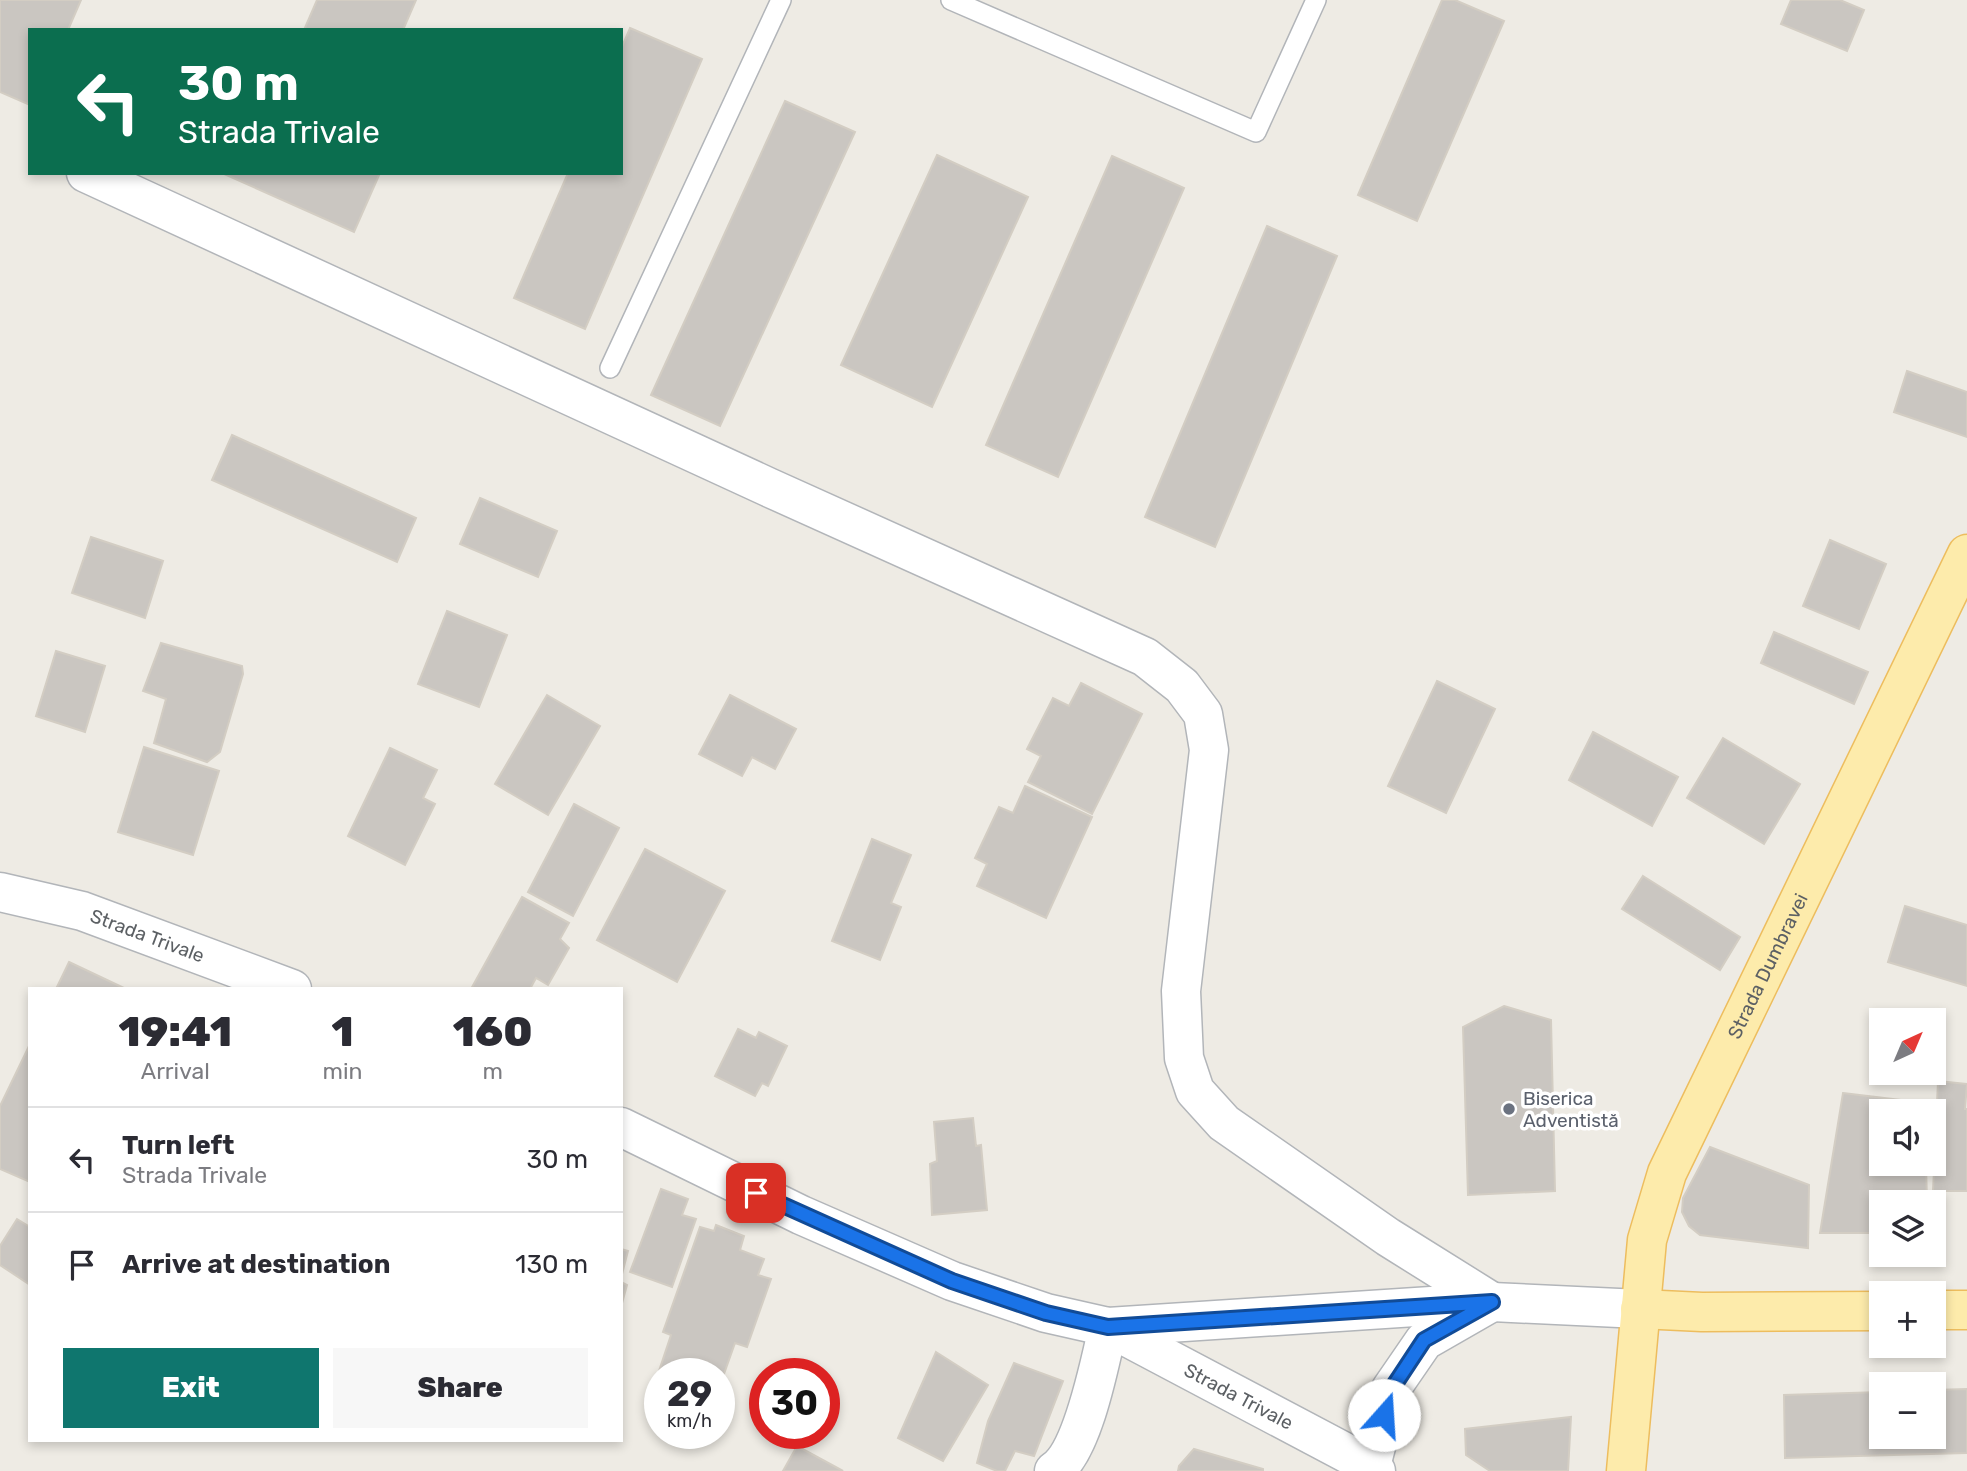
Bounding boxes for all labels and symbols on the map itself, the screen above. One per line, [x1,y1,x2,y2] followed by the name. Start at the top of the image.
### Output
[1722,889,1812,1042] street label: Strada Dumbravei
[87,904,208,967] street label: Strada Trivale
[1869,1008,1946,1085] north arrow
[1523,1087,1619,1132] place label: Biserica Adventistă
[1501,1101,1517,1117] marker: Biserica Adventistă
[726,1163,786,1223] pin
[749,1358,840,1449] speed limit sign: 30
[1180,1358,1297,1434] street label: Strada Trivale
[1347,1378,1421,1452] position arrow

